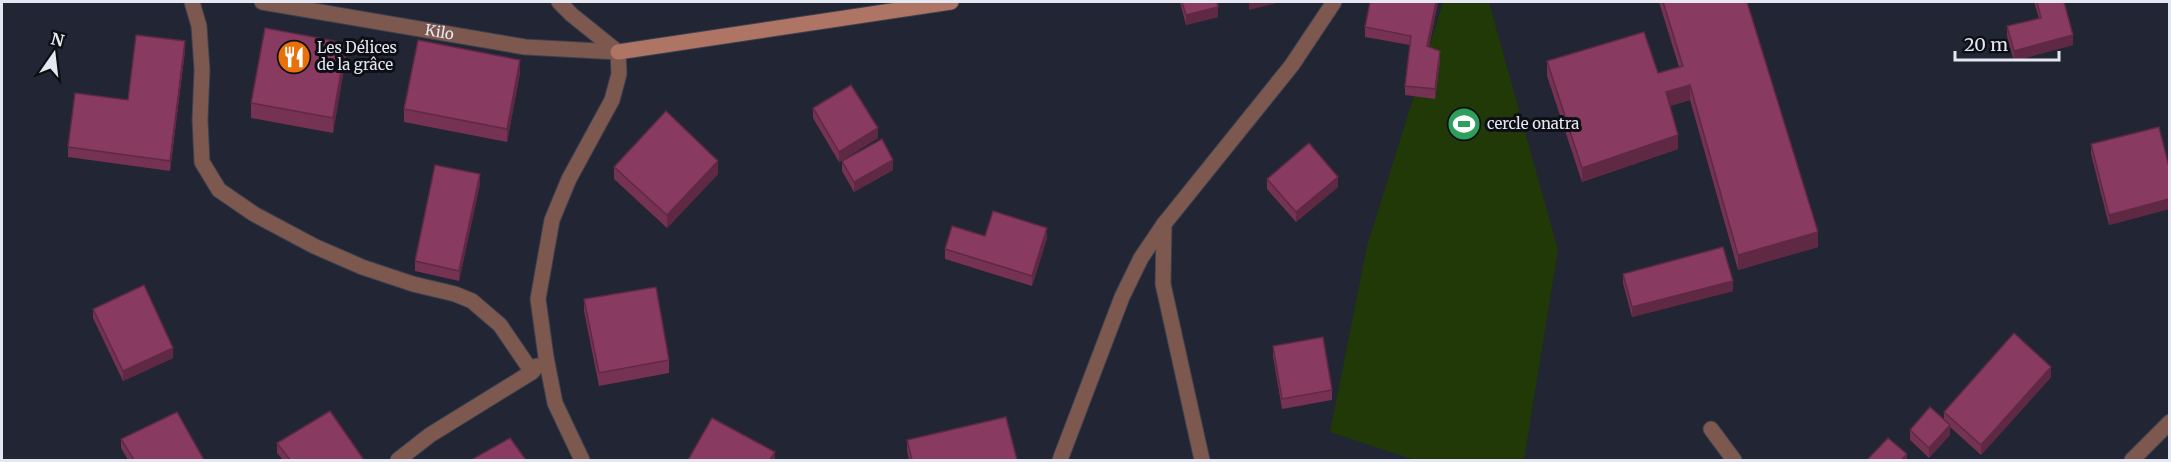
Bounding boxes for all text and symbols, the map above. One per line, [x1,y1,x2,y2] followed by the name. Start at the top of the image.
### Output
[424,20,456,44] street label: Kilo
[24,24,84,84] north arrow
[1955,24,2058,62] scale bar
[49,28,67,51] text: N
[1964,33,2008,56] text: 20 m
[317,38,397,74] place label: Les Délices de la grâce
[276,39,312,75] restaurant icon: Les Délices de la grâce
[1446,106,1482,142] sports icon: cercle onatra
[1487,114,1579,133] place label: cercle onatra

